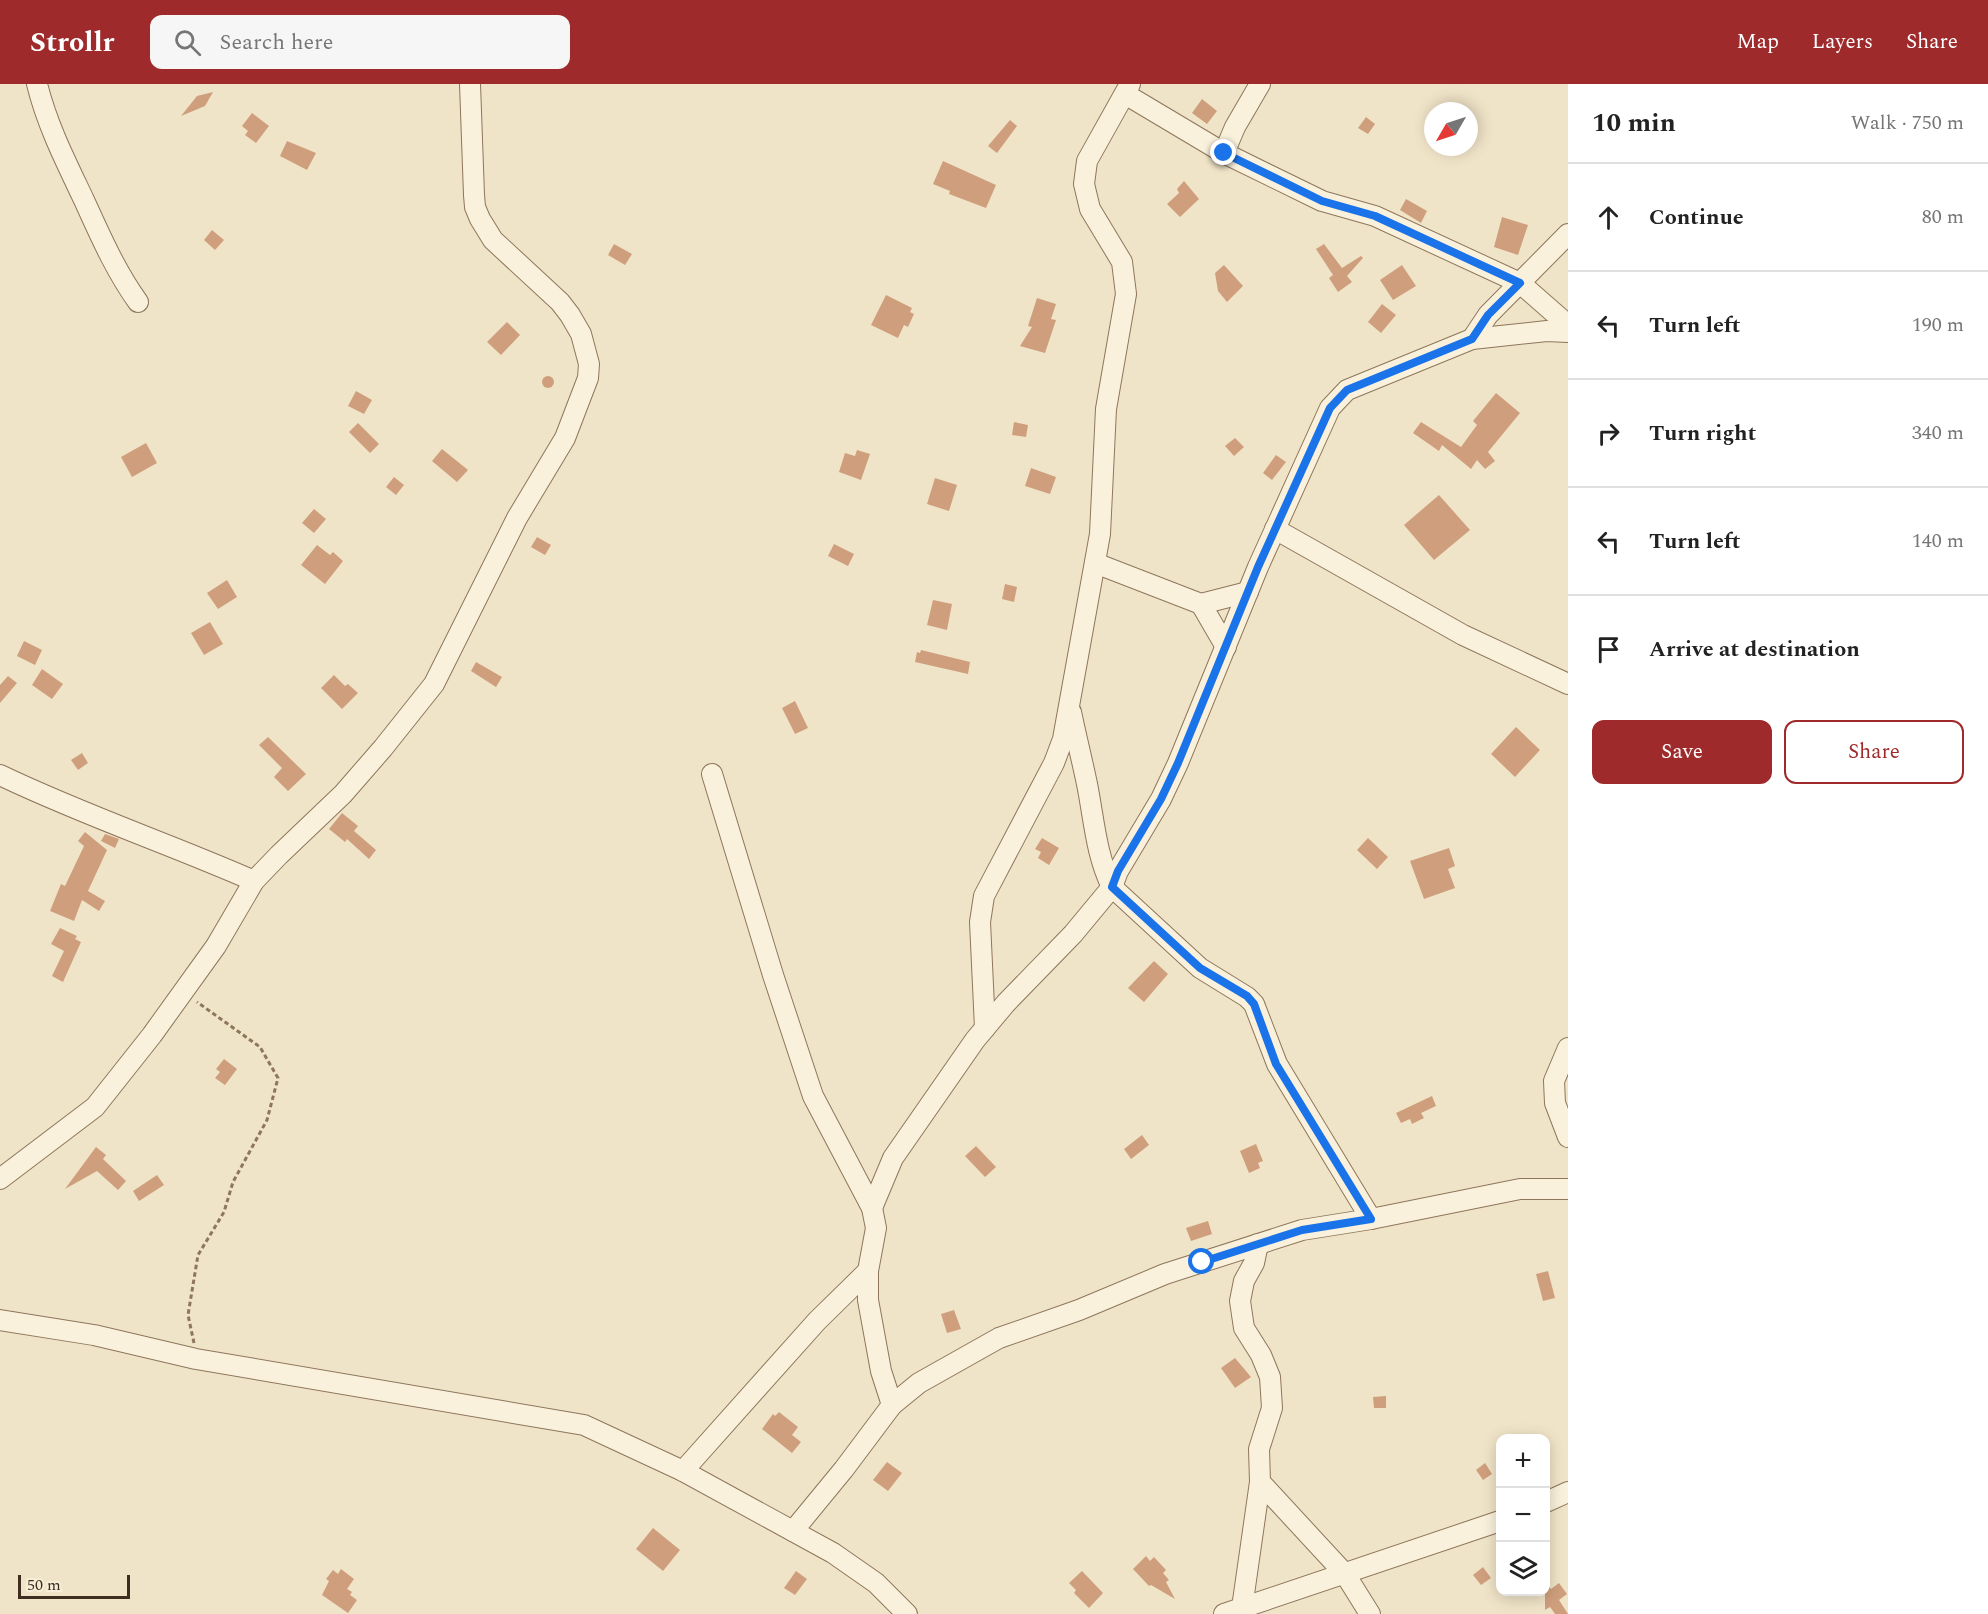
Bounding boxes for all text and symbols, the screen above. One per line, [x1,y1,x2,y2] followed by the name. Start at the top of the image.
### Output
[150,15,570,69] search box
[30,21,114,64] text: Strollr
[171,26,204,59] icon: search
[219,26,333,59] text: Search here
[1737,26,1779,58] text: Map
[1812,26,1873,58] text: Layers
[1906,26,1958,58] text: Share
[1424,102,1478,156] north arrow
[1592,103,1676,143] text: 10 min
[1851,108,1964,138] text: Walk · 750 m
[1210,139,1236,165] route end
[1592,201,1625,234] icon: ahead
[1649,201,1744,234] text: Continue
[1922,202,1964,232] text: 80 m
[1592,309,1625,342] icon: left
[1649,309,1741,342] text: Turn left
[1912,310,1964,340] text: 190 m
[1592,417,1625,450] icon: right
[1649,417,1756,450] text: Turn right
[1912,418,1964,448] text: 340 m
[1592,525,1625,558] icon: left
[1649,525,1741,558] text: Turn left
[1912,526,1964,556] text: 140 m
[1592,633,1625,666] icon: arrive
[1649,633,1860,666] text: Arrive at destination
[1592,720,1772,784] button: Save
[1784,720,1964,784] button: Share
[1188,1248,1214,1274] route start
[1496,1434,1550,1596] map controls
[1496,1434,1550,1488] button: +
[1496,1488,1550,1542] button: −
[1496,1542,1550,1596] button: layers
[18,1572,130,1600] scale bar
[27,1573,61,1597] text: 50 m

